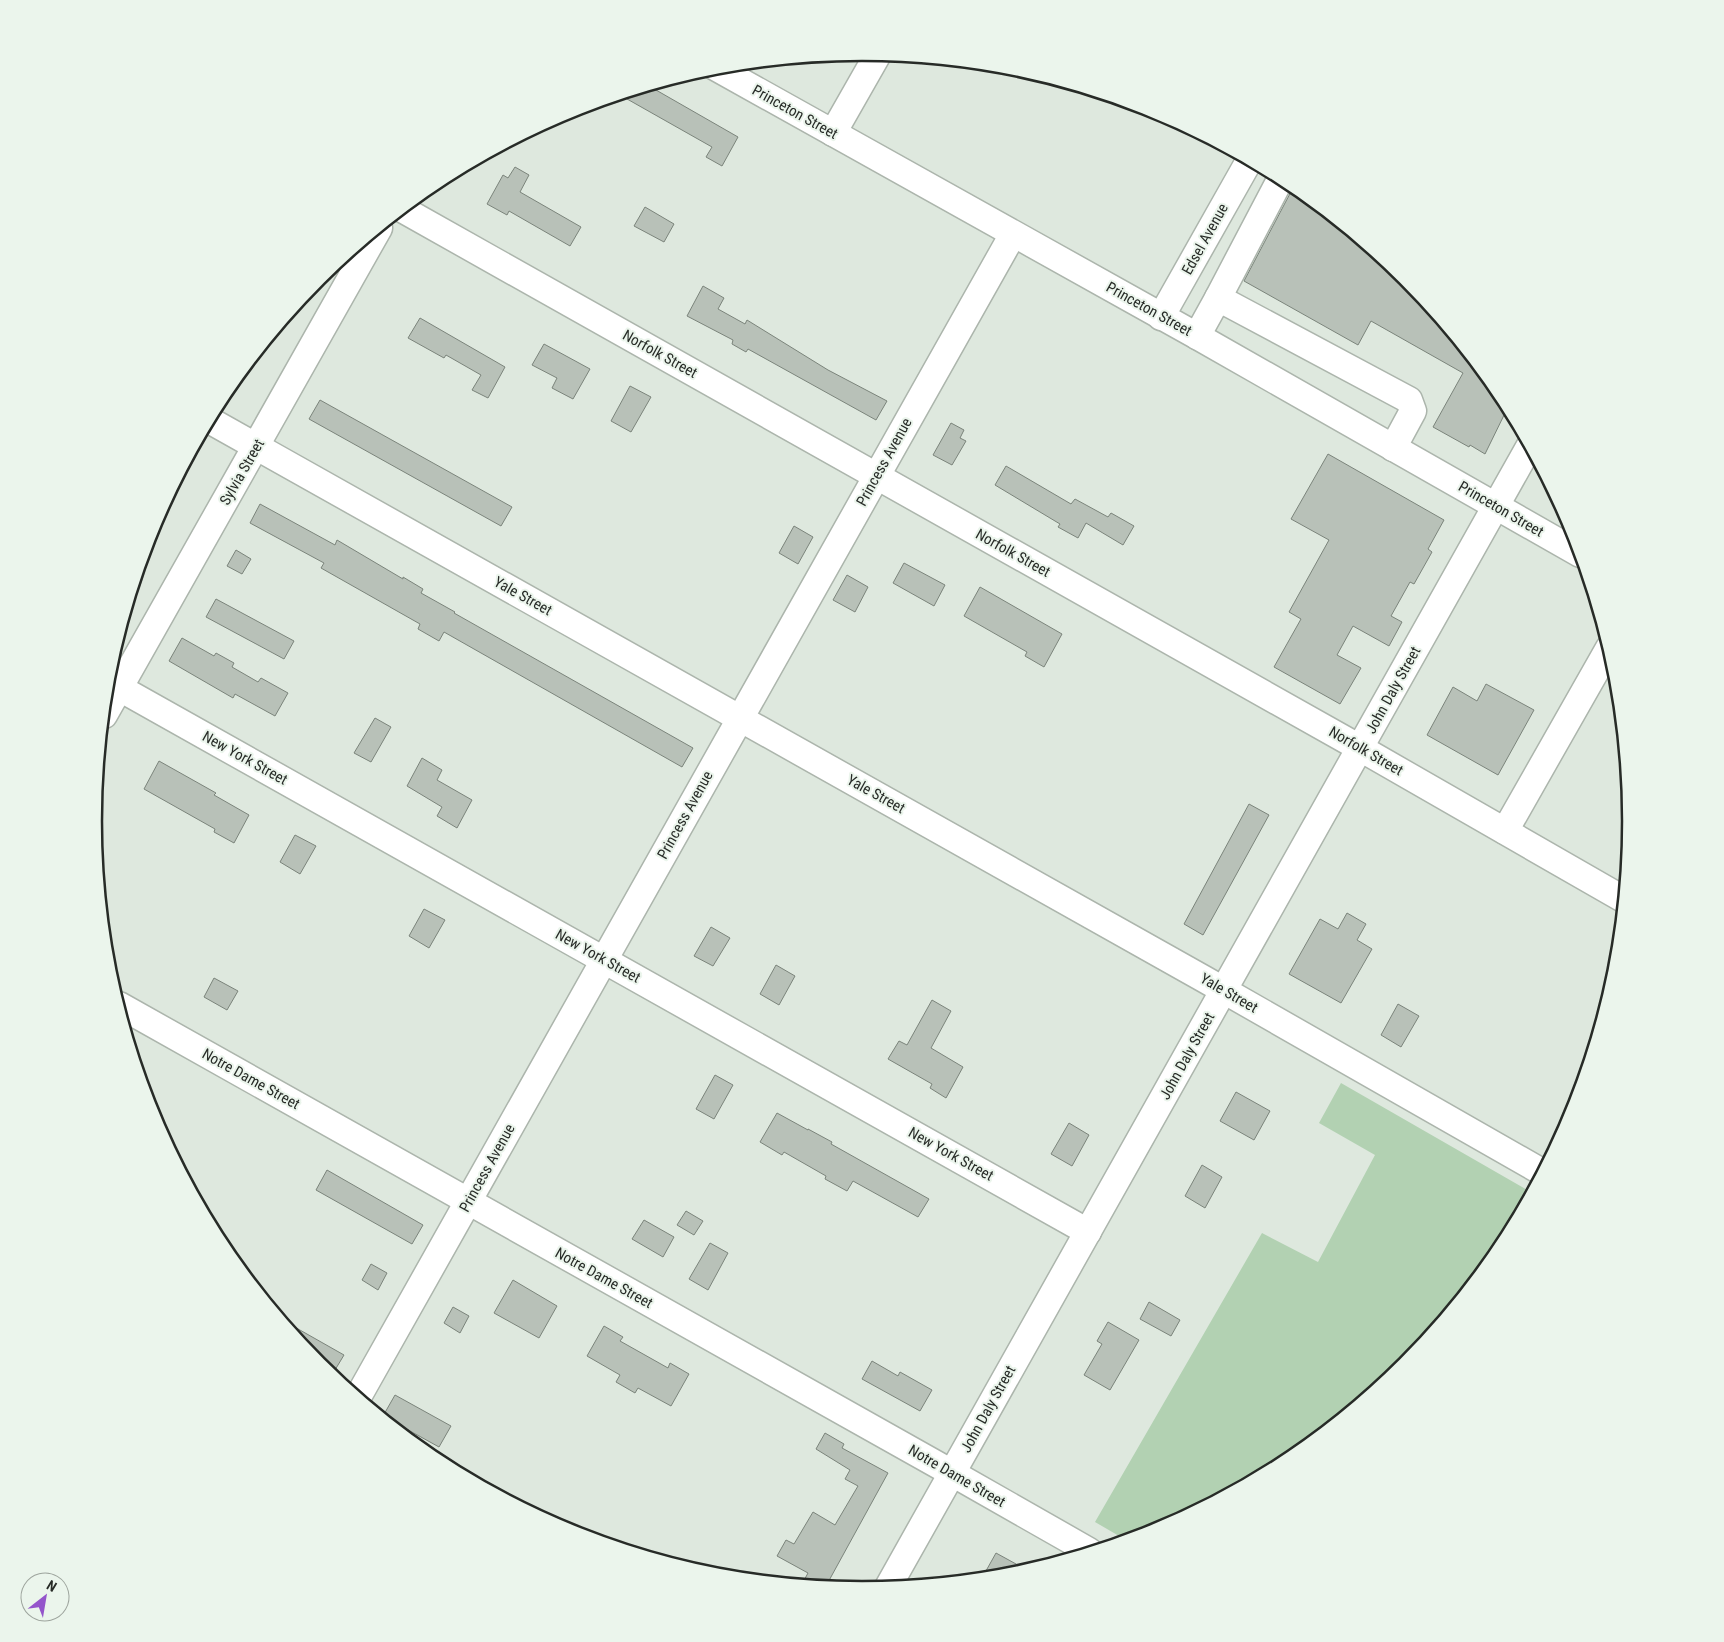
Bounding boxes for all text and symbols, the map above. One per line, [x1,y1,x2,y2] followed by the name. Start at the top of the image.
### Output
[749,81,841,143] street label: Princeton Street
[1178,200,1232,278] street label: Edsel Avenue
[1103,278,1195,340] street label: Princeton Street
[620,326,700,382] street label: Norfolk Street
[852,415,916,509] street label: Princess Avenue
[216,436,268,508] street label: Sylvia Street
[1455,477,1547,541] street label: Princeton Street
[973,525,1053,581] street label: Norfolk Street
[491,573,555,619] street label: Yale Street
[1362,643,1424,737] street label: John Daly Street
[1326,723,1406,779] street label: Norfolk Street
[199,727,291,789] street label: New York Street
[653,768,717,862] street label: Princess Avenue
[844,771,908,817] street label: Yale Street
[552,925,644,987] street label: New York Street
[1197,969,1261,1017] street label: Yale Street
[1156,1009,1218,1103] street label: John Daly Street
[199,1045,303,1113] street label: Notre Dame Street
[455,1121,519,1215] street label: Princess Avenue
[905,1123,997,1185] street label: New York Street
[552,1244,656,1312] street label: Notre Dame Street
[957,1362,1019,1456] street label: John Daly Street
[905,1441,1009,1511] street label: Notre Dame Street
[20,1572,70,1622] north arrow
[44,1577,59,1595] text: N

